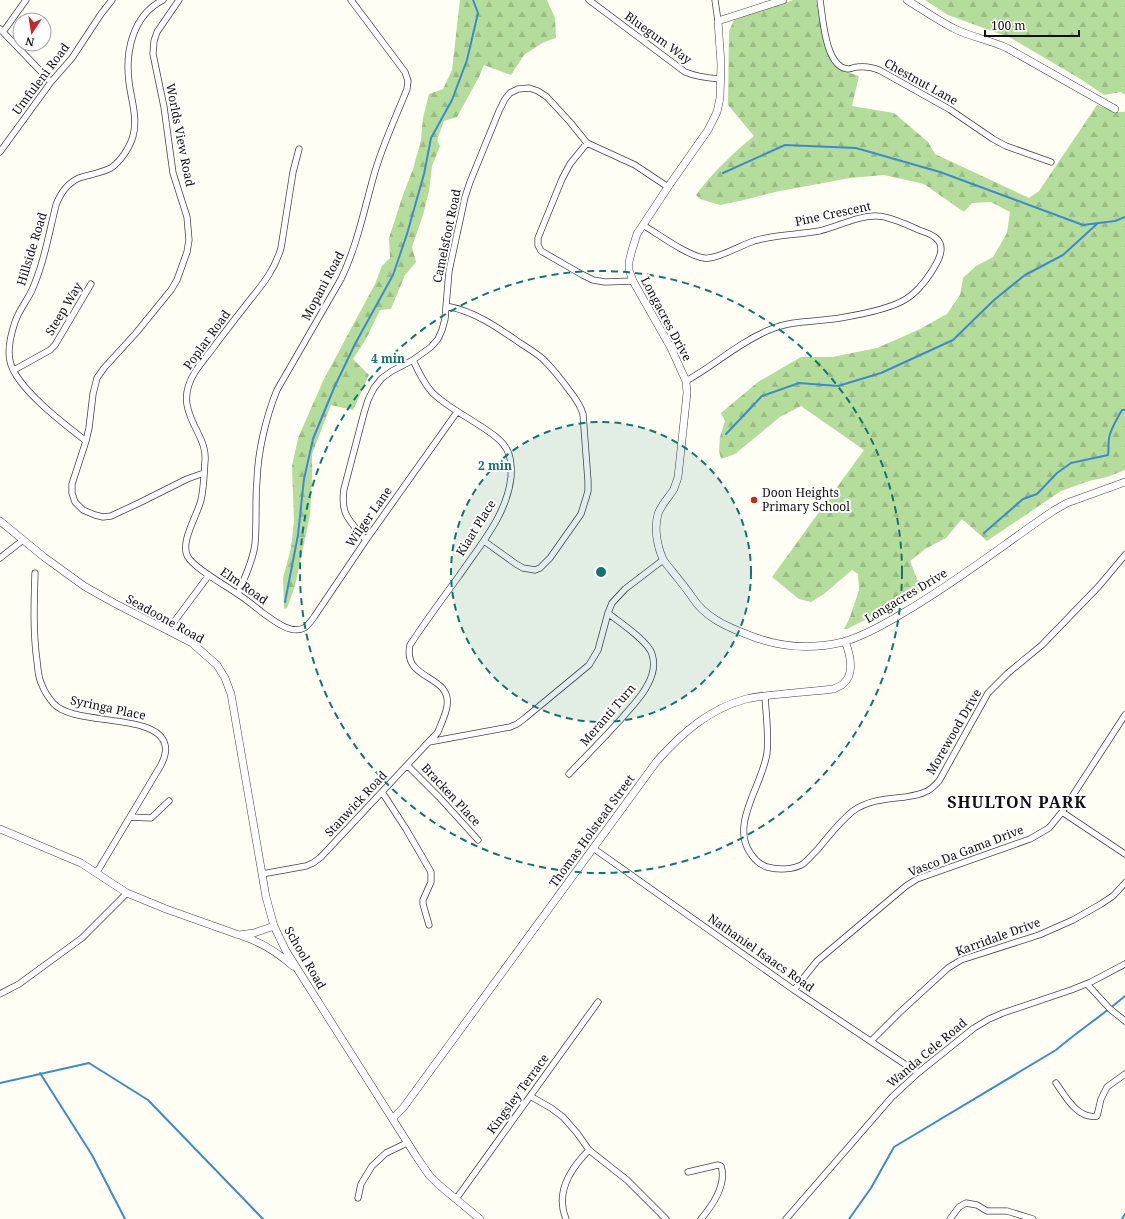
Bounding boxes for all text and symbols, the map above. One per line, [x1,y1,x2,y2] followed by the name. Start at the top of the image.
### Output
[621,7,695,68] street label: Bluegum Way
[12,12,52,52] north arrow
[985,12,1079,38] scale bar
[991,17,1026,34] text: 100 m
[24,34,36,51] text: N
[8,39,74,118] street label: Umfuleni Road
[881,54,961,109] street label: Chestnut Lane
[162,82,199,189] street label: Worlds View Road
[428,187,465,284] street label: Camelsfoot Road
[793,197,873,230] street label: Pine Crescent
[12,209,51,288] street label: Hillside Road
[297,248,348,323] street label: Mopani Road
[637,274,696,364] street label: Longacres Drive
[41,279,86,338] street label: Steep Way
[179,306,234,373] street label: Poplar Road
[371,350,405,367] text: 4 min
[478,457,512,474] text: 2 min
[342,483,396,550] street label: Wilger Lane
[762,484,850,515] place label: Doon Heights Primary School
[749,495,759,505] marker: Doon Heights Primary School
[452,496,500,559] street label: Kiaat Place
[217,563,272,609] street label: Elm Road
[861,564,950,627] street label: Longacres Drive
[594,565,608,579] centre of rings
[123,590,208,647] street label: Seadoone Road
[576,680,640,749] street label: Meranti Turn
[922,686,985,778] street label: Morewood Drive
[69,691,147,724] street label: Syringa Place
[418,760,485,830] street label: Bracken Place
[321,767,391,840] street label: Stanwick Road
[545,771,638,891] street label: Thomas Holstead Street
[947,791,1087,813] district label: SHULTON PARK
[906,821,1026,880] street label: Vasco Da Gama Drive
[705,909,818,996] street label: Nathaniel Isaacs Road
[953,913,1043,960] street label: Karridale Drive
[281,923,331,993] street label: School Road
[883,1014,971,1091] street label: Wanda Cele Road
[483,1050,552,1137] street label: Kingsley Terrace

